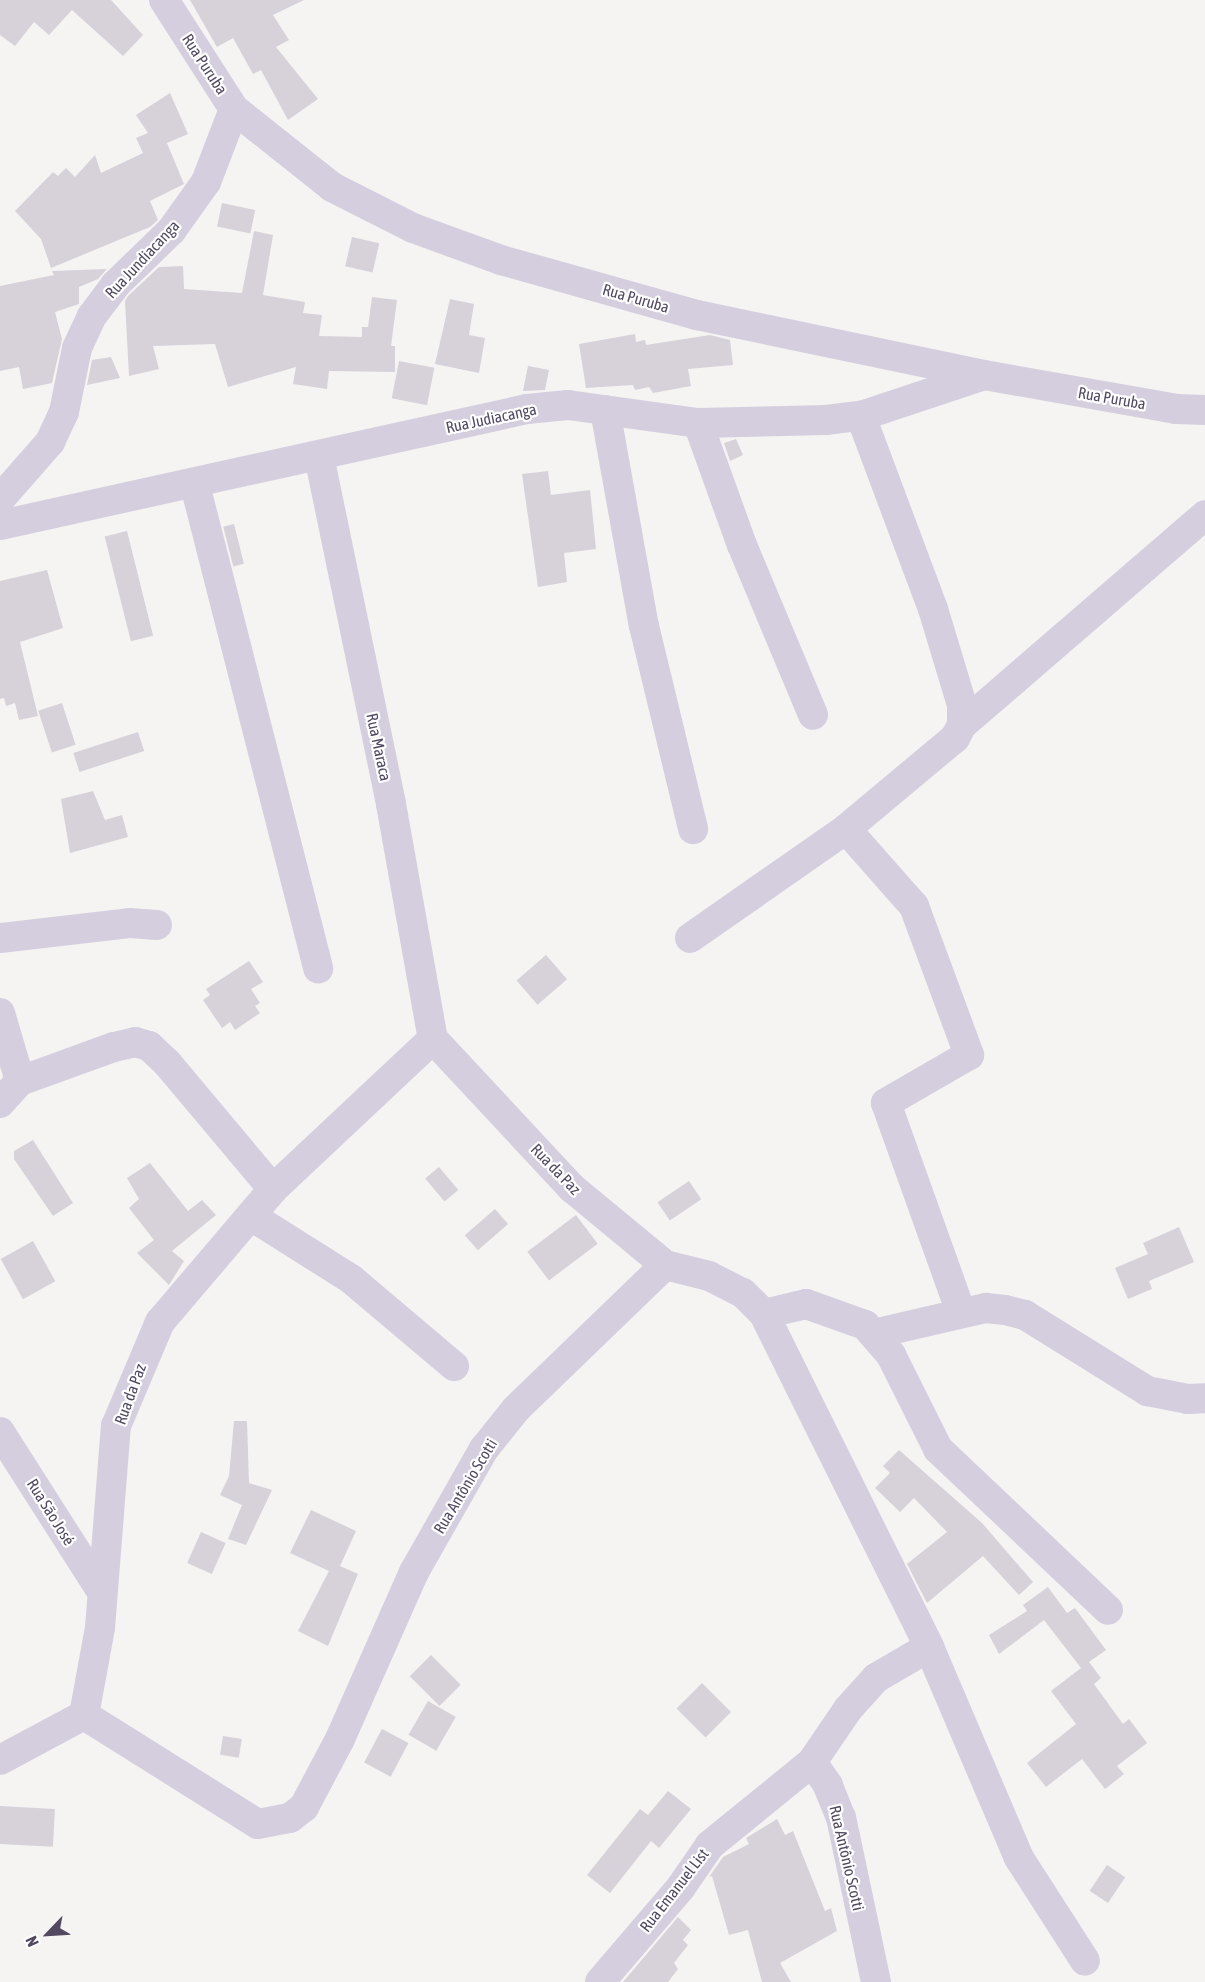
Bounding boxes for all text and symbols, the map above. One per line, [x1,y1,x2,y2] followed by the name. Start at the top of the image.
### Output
[178,30,232,98] street label: Rua Puruba
[101,216,183,302] street label: Rua Jundiacanga
[600,279,672,317] street label: Rua Puruba
[1077,383,1147,413] street label: Rua Puruba
[444,399,538,437] street label: Rua Judiacanga
[362,711,396,783] street label: Rua Maraca
[527,1140,585,1198] street label: Rua da Paz
[110,1361,150,1427] street label: Rua da Paz
[429,1435,501,1537] street label: Rua Antônio Scotti
[23,1475,79,1549] street label: Rua São José
[826,1804,868,1912] street label: Rua Antônio Scotti
[636,1845,712,1935] street label: Rua Emanuel List
[18,1904,78,1964] north arrow
[22,1934,42,1950] text: N

